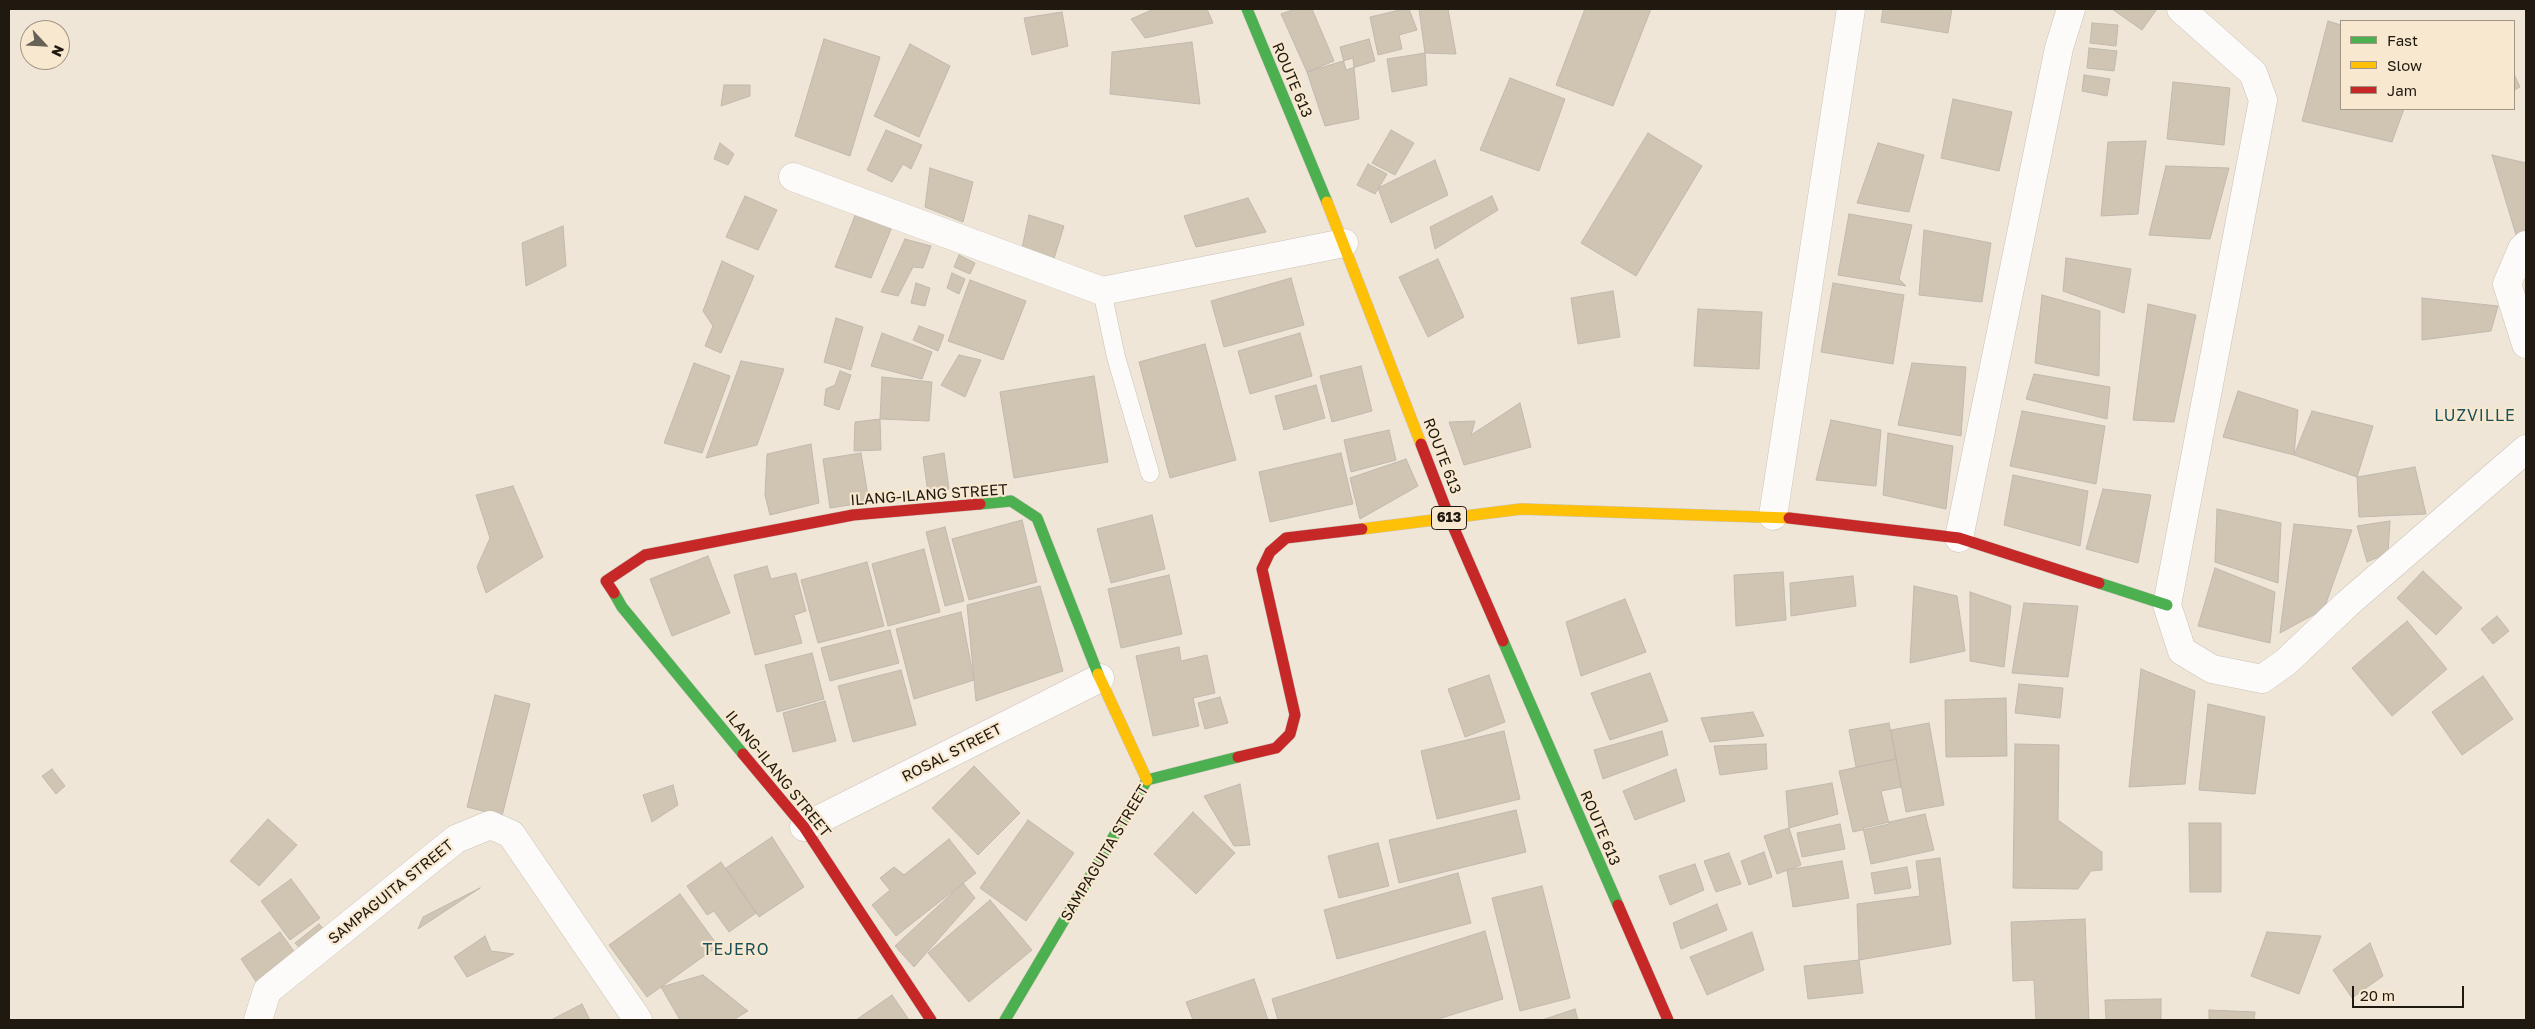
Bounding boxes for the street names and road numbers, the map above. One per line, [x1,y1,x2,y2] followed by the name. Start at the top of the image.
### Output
[1268,40,1316,120] street label: ROUTE 613
[1419,416,1465,496] street label: ROUTE 613
[850,481,1008,509] street label: ILANG-ILANG STREET
[1432,506,1466,530] road number: 613
[721,707,835,841] street label: ILANG-ILANG STREET
[899,720,1005,786] street label: ROSAL STREET
[1057,782,1153,924] street label: SAMPAGUITA STREET
[1576,788,1624,868] street label: ROUTE 613
[325,836,457,948] street label: SAMPAGUITA STREET

